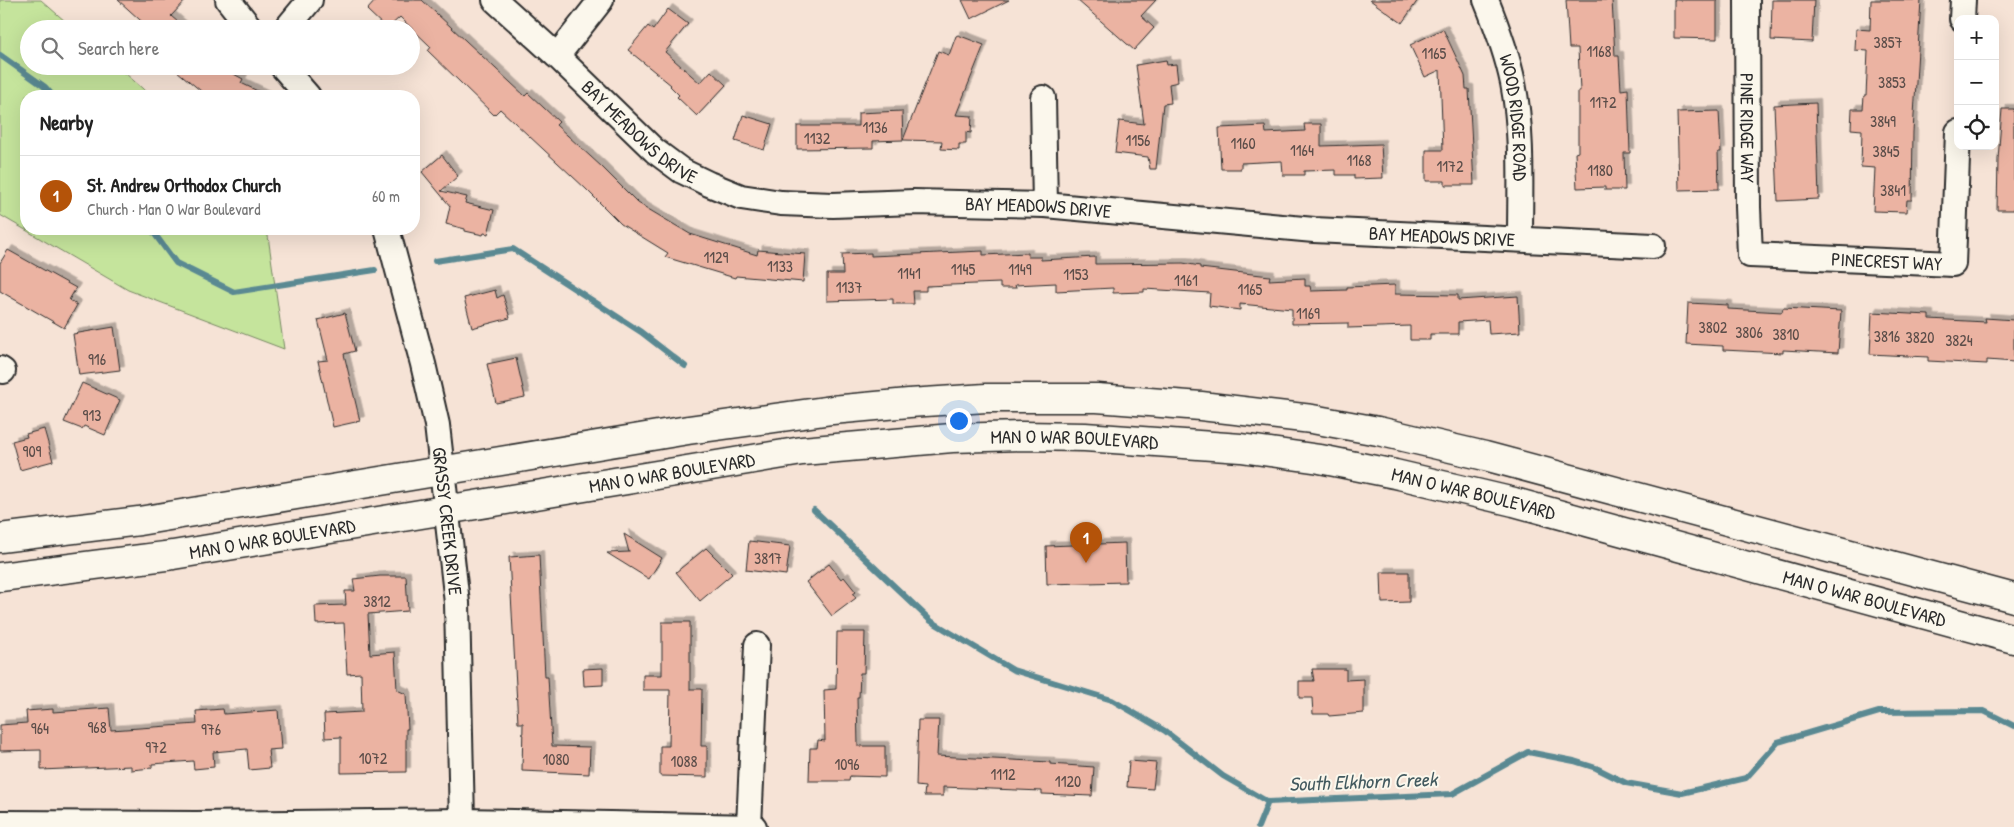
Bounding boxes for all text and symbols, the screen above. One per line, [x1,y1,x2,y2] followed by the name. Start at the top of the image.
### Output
[1954,15,1999,150] map controls
[1954,15,1999,60] button: +
[20,20,420,75] search box
[1874,31,1902,53] house number: 3857
[38,34,66,62] icon: search
[78,35,159,61] text: Search here
[1587,40,1612,62] house number: 1168
[1422,42,1447,64] house number: 1165
[1493,51,1533,181] street label: WOOD RIDGE ROAD
[1954,60,1999,105] button: −
[1878,71,1906,93] house number: 3853
[1734,73,1761,184] street label: PINE RIDGE WAY
[576,74,702,190] street label: BAY MEADOWS DRIVE
[1589,91,1617,113] house number: 1172
[1954,105,1999,150] button: locate
[40,108,93,137] text: Nearby
[1870,110,1896,132] house number: 3849
[862,116,888,138] house number: 1136
[804,127,831,149] house number: 1132
[1126,129,1150,151] house number: 1156
[1230,132,1256,154] house number: 1160
[1290,139,1314,161] house number: 1164
[1873,140,1900,162] house number: 3845
[1347,149,1372,171] house number: 1168
[1436,155,1464,177] house number: 1172
[1587,159,1613,181] house number: 1180
[87,172,281,198] text: St. Andrew Orthodox Church
[1880,179,1906,201] house number: 3841
[53,185,59,207] text: 1
[372,185,400,207] text: 60 m
[965,190,1113,224] street label: BAY MEADOWS DRIVE
[87,198,260,220] text: Church · Man O War Boulevard
[1368,220,1516,253] street label: BAY MEADOWS DRIVE
[704,246,729,268] house number: 1129
[1831,246,1943,277] street label: PINECREST WAY
[767,255,793,277] house number: 1133
[951,258,975,280] house number: 1145
[1008,258,1032,280] house number: 1149
[897,262,921,284] house number: 1141
[1063,263,1089,285] house number: 1153
[1174,269,1198,291] house number: 1161
[836,276,862,298] house number: 1137
[1238,278,1263,300] house number: 1165
[1296,302,1320,324] house number: 1169
[1699,316,1728,338] house number: 3802
[1735,321,1763,343] house number: 3806
[1772,323,1800,345] house number: 3810
[1874,325,1900,347] house number: 3816
[1906,326,1934,348] house number: 3820
[1945,329,1973,351] house number: 3824
[88,348,106,370] house number: 916
[83,404,101,426] house number: 913
[946,408,972,434] your location
[990,423,1159,455] street label: MAN O WAR BOULEVARD
[23,440,42,462] house number: 909
[427,446,469,597] street label: GRASSY CREEK DRIVE
[587,446,757,499] street label: MAN O WAR BOULEVARD
[1389,461,1558,526] street label: MAN O WAR BOULEVARD
[187,512,357,565] street label: MAN O WAR BOULEVARD
[1070,522,1102,563] pin: 1
[754,547,782,569] house number: 3817
[1780,563,1949,633] street label: MAN O WAR BOULEVARD
[363,590,391,612] house number: 3812
[87,716,107,738] house number: 968
[31,717,49,739] house number: 964
[201,718,221,740] house number: 976
[145,736,167,758] house number: 972
[359,747,388,769] house number: 1072
[542,748,570,770] house number: 1080
[671,750,697,772] house number: 1088
[834,753,860,775] house number: 1096
[991,763,1016,785] house number: 1112
[1288,765,1439,797] water label: South Elkhorn Creek
[1055,770,1081,792] house number: 1120

